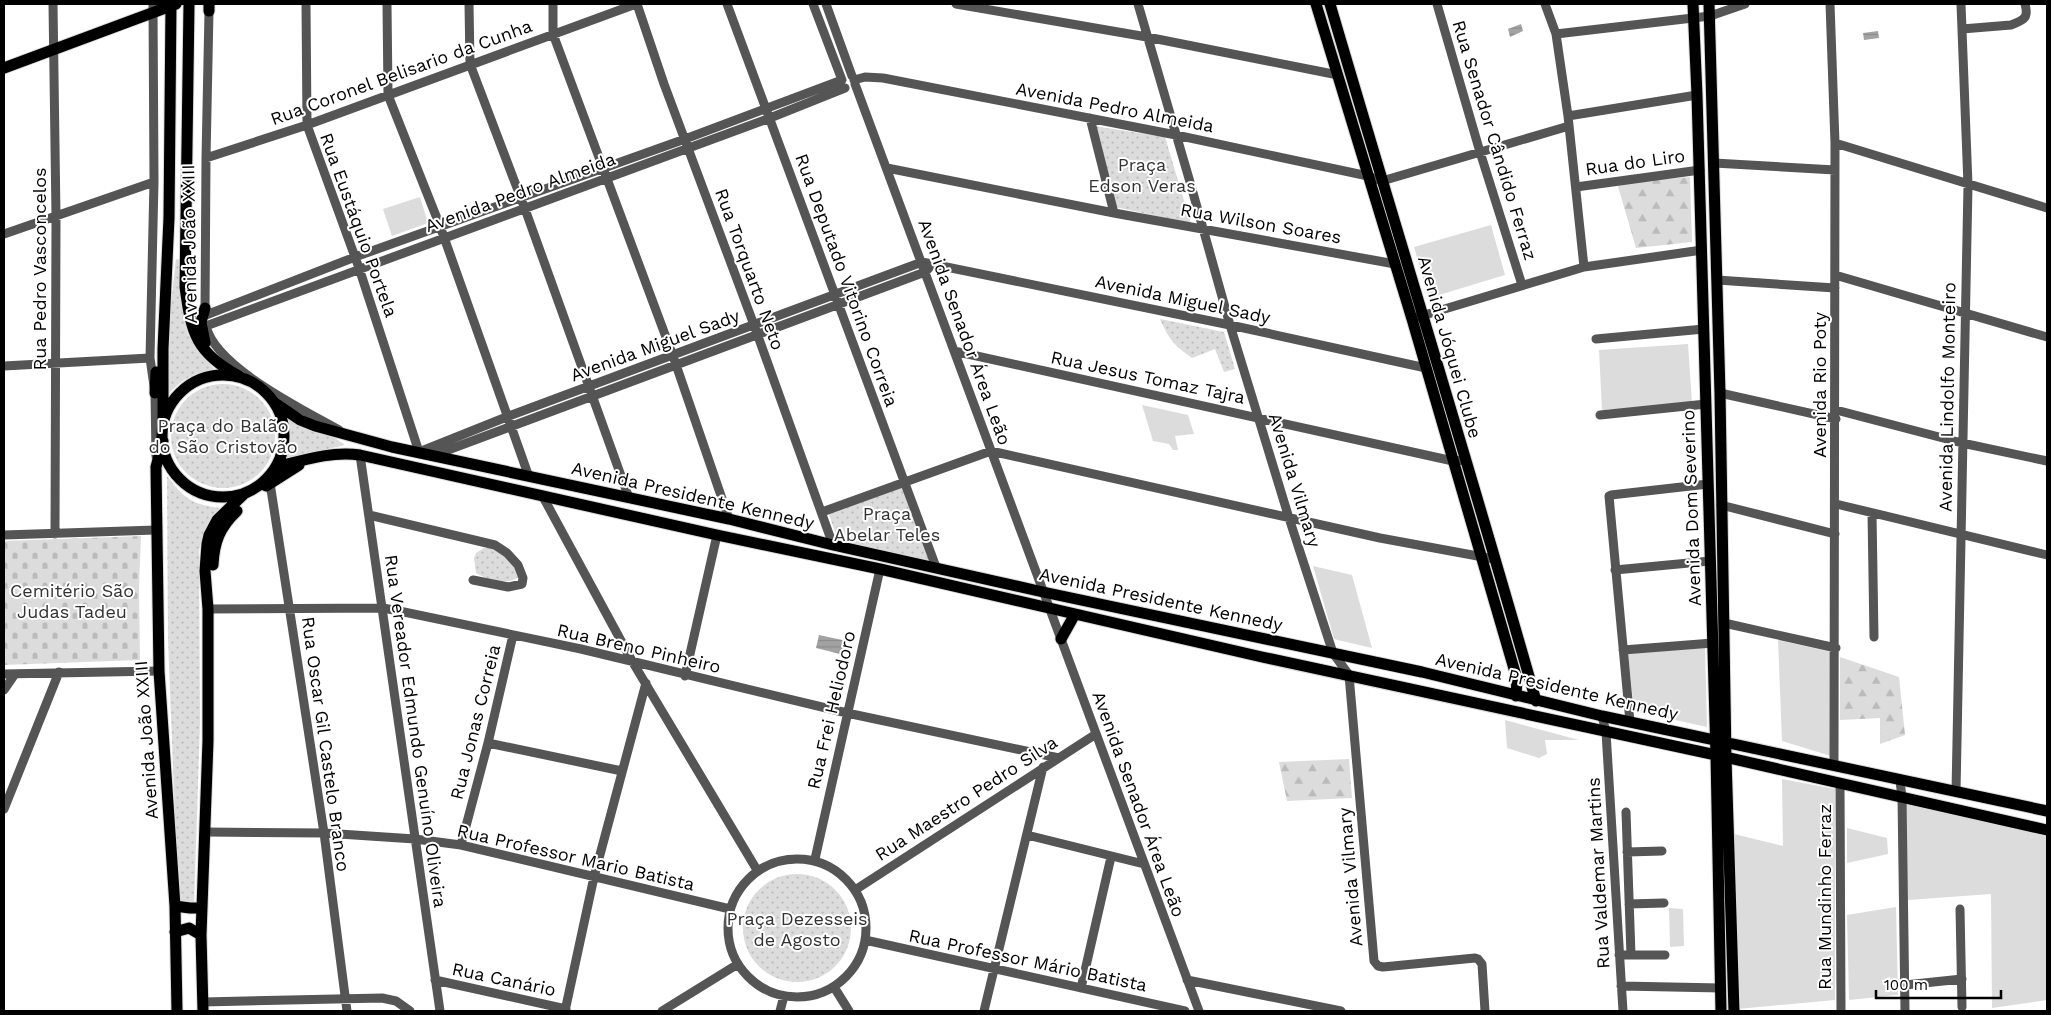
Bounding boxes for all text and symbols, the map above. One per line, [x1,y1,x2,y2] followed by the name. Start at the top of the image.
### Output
[267,15,535,129] street label: Rua Coronel Belisario da Cunha
[1448,17,1542,263] street label: Rua Senador Cândido Ferraz
[1014,78,1216,136] street label: Avenida Pedro Almeida
[316,130,402,320] street label: Rua Eustáquio Portela
[1584,145,1686,179] street label: Rua do Liro
[422,148,618,236] street label: Avenida Pedro Almeida
[791,151,903,409] street label: Rua Deputado Vitorino Correia
[1088,154,1196,196] park label: Praça Edson Veras
[177,164,201,324] street label: Avenida João XXIII
[29,167,50,371] street label: Rua Pedro Vasconcelos
[711,185,789,353] street label: Rua Torquarto Neto
[1179,199,1343,247] street label: Rua Wilson Soares
[914,216,1016,448] street label: Avenida Senador Área Leão
[1414,253,1486,441] street label: Avenida Jóquei Clube
[1094,270,1273,328] street label: Avenida Miguel Sady
[1934,282,1960,512] street label: Avenida Lindolfo Monteiro
[568,304,743,385] street label: Avenida Miguel Sady
[1809,311,1830,458] street label: Avenida Rio Poty
[1049,346,1247,408] street label: Rua Jesus Tomaz Tajra
[1677,409,1705,607] street label: Avenida Dom Severino
[1265,410,1326,550] street label: Avenida Vilmary
[148,415,298,457] park label: Praça do Balão do São Cristovão
[570,457,817,533] street label: Avenida Presidente Kennedy
[834,503,940,545] park label: Praça Abelar Teles
[381,553,451,909] street label: Rua Vereador Edmundo Genuíno Oliveira
[1037,563,1285,635] street label: Avenida Presidente Kennedy
[10,580,134,622] park label: Cemitério São Judas Tadeu
[298,615,354,873] street label: Rua Oscar Gil Castelo Branco
[555,619,723,677] street label: Rua Breno Pinheiro
[803,629,859,791] street label: Rua Frei Heliodoro
[446,642,504,802] street label: Rua Jonas Correia
[1434,648,1681,724] street label: Avenida Presidente Kennedy
[130,660,162,820] street label: Avenida João XXIII
[1088,688,1190,920] street label: Avenida Senador Área Leão
[871,731,1061,865] street label: Rua Maestro Pedro Silva
[1582,777,1614,969] street label: Rua Valdemar Martins
[1814,804,1835,990] street label: Rua Mundinho Ferraz
[1333,806,1367,947] street label: Avenida Vilmary
[455,819,697,895] street label: Rua Professor Mario Batista
[726,908,868,950] park label: Praça Dezesseis de Agosto
[907,924,1149,996] street label: Rua Professor Mário Batista
[450,958,558,1000] street label: Rua Canário
[1876,968,2001,1000] scale bar
[1884,976,1928,994] text: 100 m

